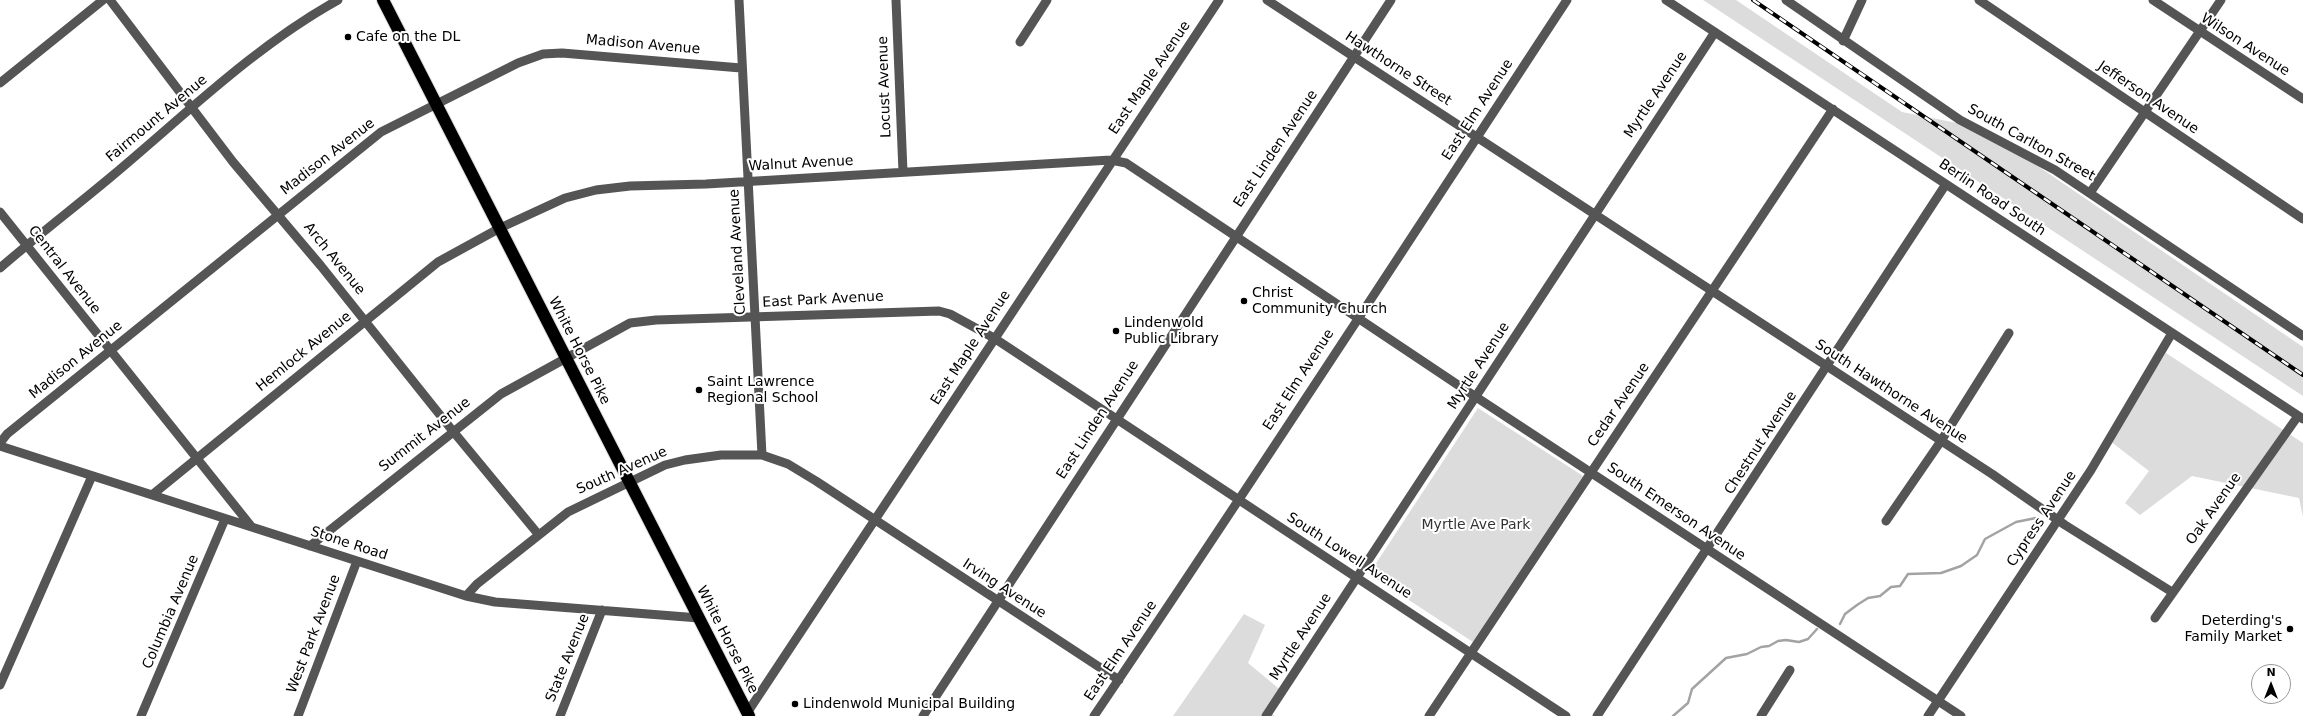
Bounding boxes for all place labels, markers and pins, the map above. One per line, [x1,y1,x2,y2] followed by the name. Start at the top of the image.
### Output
[356,29,460,45] place label: Cafe on the DL
[343,32,353,42] marker: Cafe on the DL
[1252,285,1387,318] place label: Christ Community Church
[1239,296,1249,306] marker: Christ Community Church
[1124,315,1219,348] place label: Lindenwold Public Library
[1111,326,1121,336] marker: Lindenwold Public Library
[707,374,818,406] place label: Saint Lawrence Regional School
[694,385,704,395] marker: Saint Lawrence Regional School
[2184,613,2282,646] place label: Deterding's Family Market
[2285,624,2295,634] marker: Deterding's Family Market
[803,696,1015,712] place label: Lindenwold Municipal Building
[790,699,800,709] marker: Lindenwold Municipal Building

